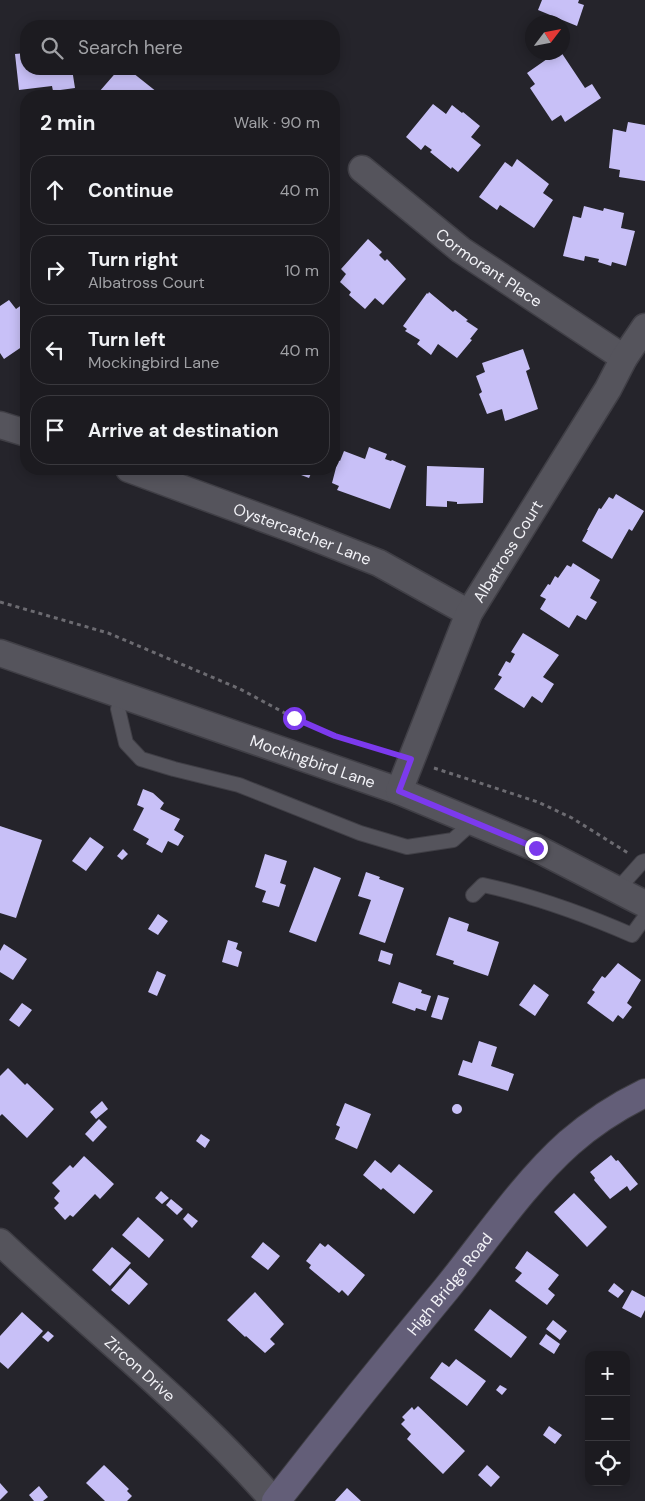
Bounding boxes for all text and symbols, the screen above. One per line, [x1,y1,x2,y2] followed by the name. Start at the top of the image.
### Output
[525,15,570,60] north arrow
[20,20,340,75] search box
[38,34,66,62] icon: search
[78,35,183,60] text: Search here
[40,109,96,137] text: 2 min
[234,112,320,133] text: Walk · 90 m
[41,176,69,204] icon: ahead
[88,178,174,203] text: Continue
[280,180,319,201] text: 40 m
[431,224,546,312] street label: Cormorant Place
[88,247,178,272] text: Turn right
[41,256,69,284] icon: right
[285,260,319,281] text: 10 m
[88,272,205,293] text: Albatross Court
[88,327,166,352] text: Turn left
[41,336,69,364] icon: left
[280,340,319,361] text: 40 m
[88,352,219,373] text: Mockingbird Lane
[41,416,69,444] icon: arrive
[88,418,279,443] text: Arrive at destination
[468,496,547,607] street label: Albatross Court
[230,498,374,570] street label: Oystercatcher Lane
[283,707,306,730] route start
[247,730,378,793] street label: Mockingbird Lane
[525,837,548,860] route end
[402,1228,497,1340] street label: High Bridge Road
[100,1332,180,1406] street label: Zircon Drive
[585,1351,630,1486] map controls
[585,1351,630,1396] button: +
[585,1396,630,1441] button: −
[585,1441,630,1486] button: locate

